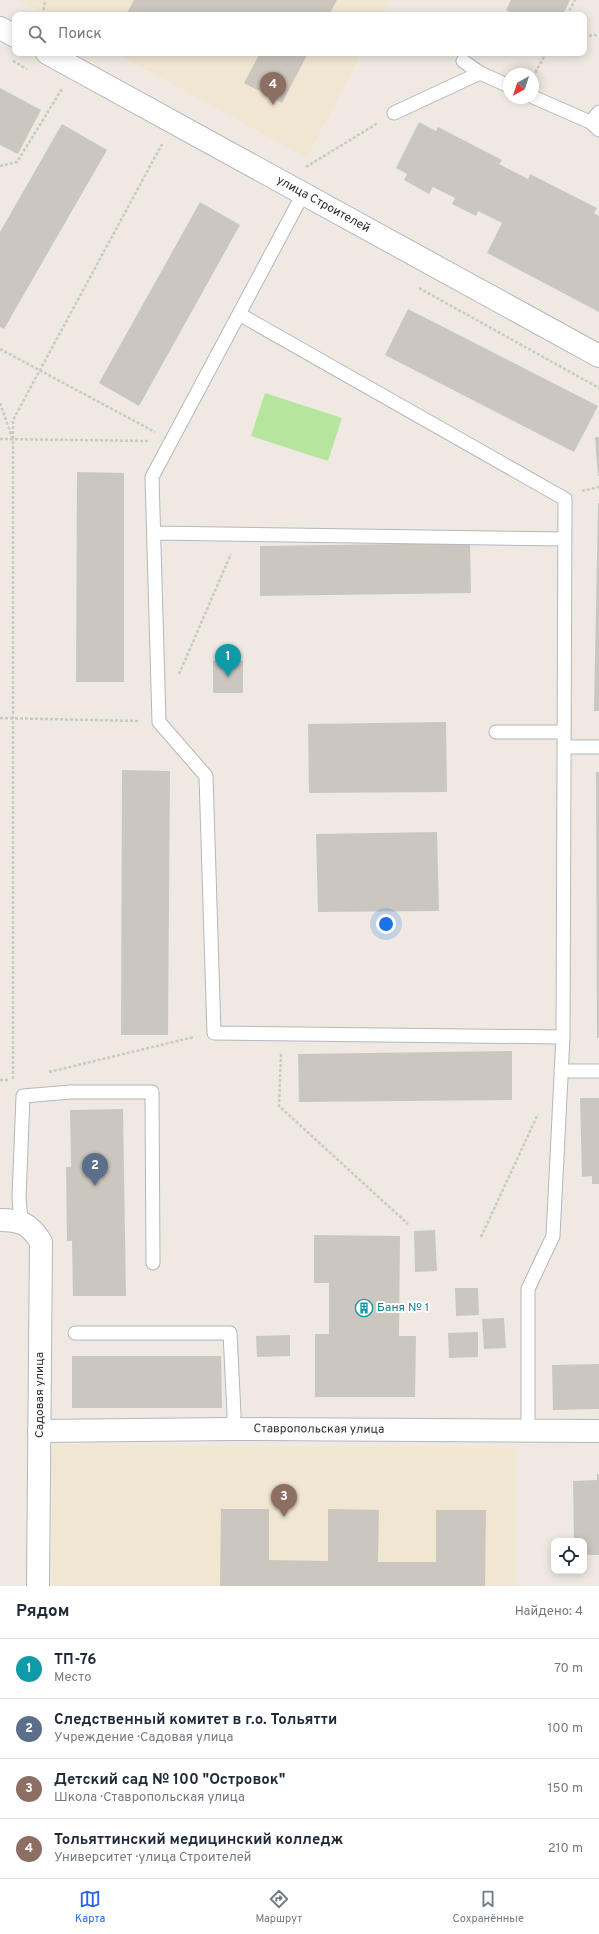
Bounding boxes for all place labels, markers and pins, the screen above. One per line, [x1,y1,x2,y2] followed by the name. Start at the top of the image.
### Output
[260,72,286,105] pin: 4
[215,644,241,677] pin: 1
[82,1153,108,1186] pin: 2
[354,1298,374,1318] building icon: Баня № 1
[377,1300,429,1316] place label: Баня № 1
[271,1484,297,1517] pin: 3

